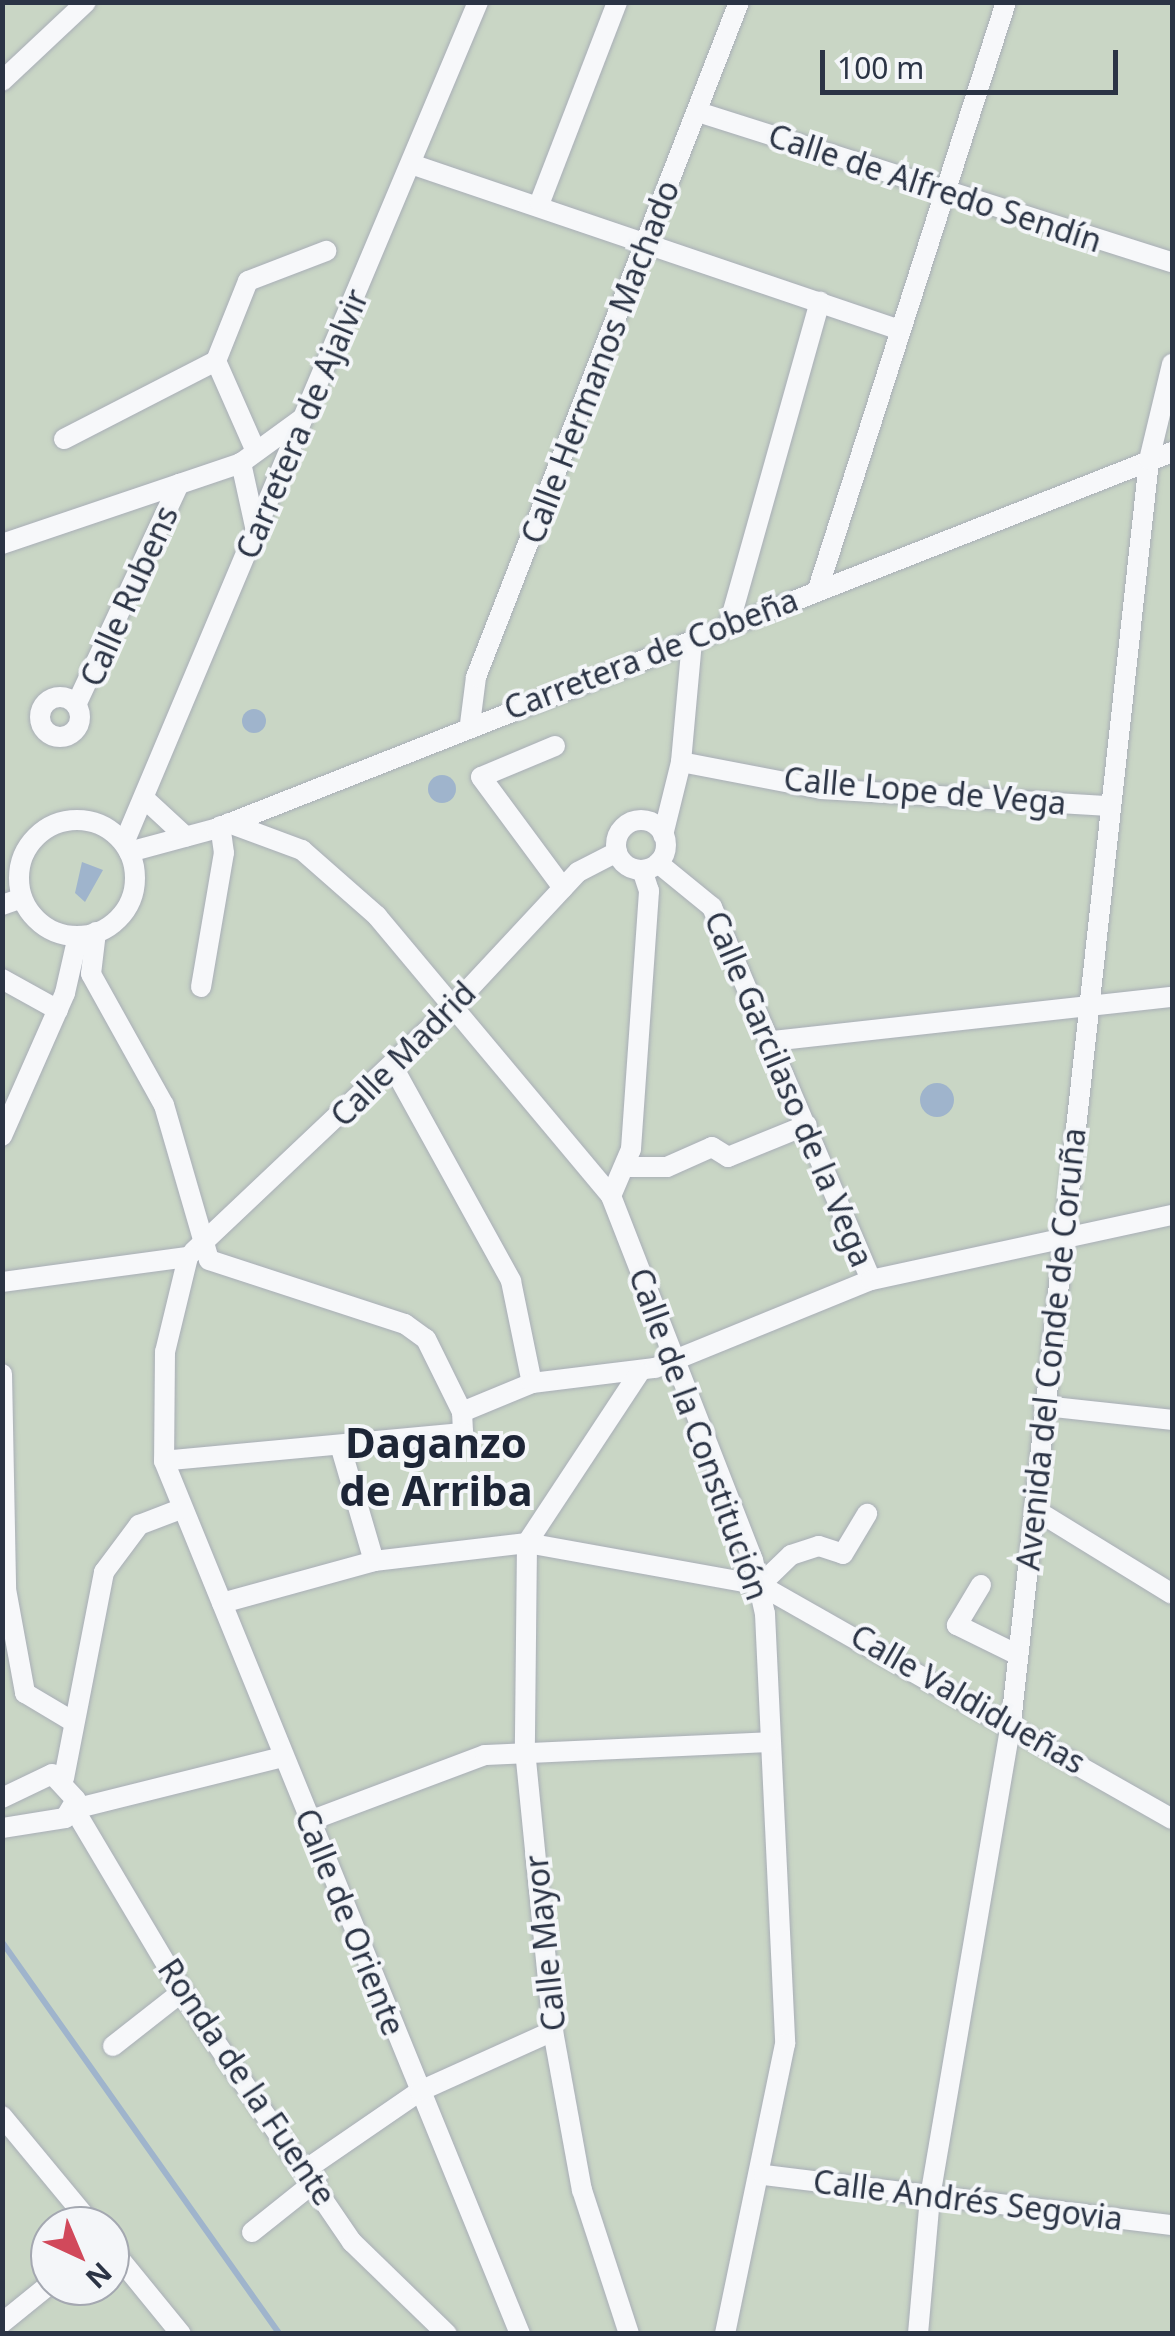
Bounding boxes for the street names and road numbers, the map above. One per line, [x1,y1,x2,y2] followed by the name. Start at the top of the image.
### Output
[764,116,1106,260] street label: Calle de Alfredo Sendín
[513,175,687,549] street label: Calle Hermanos Machado
[228,283,376,565] street label: Carretera de Ajalvir
[72,500,186,692] street label: Calle Rubens
[499,580,803,728] street label: Carretera de Cobeña
[782,760,1068,822] street label: Calle Lope de Vega
[697,905,881,1273] street label: Calle Garcilaso de la Vega
[323,974,483,1134] street label: Calle Madrid
[1009,1126,1093,1572] street label: Avenida del Conde de Coruña
[621,1263,777,1605] street label: Calle de la Constitución
[844,1616,1092,1782] street label: Calle Valdidueñas
[287,1803,413,2041] street label: Calle de Oriente
[517,1853,573,2033] street label: Calle Mayor
[150,1951,344,2213] street label: Ronda de la Fuente
[811,2162,1125,2238] street label: Calle Andrés Segovia

